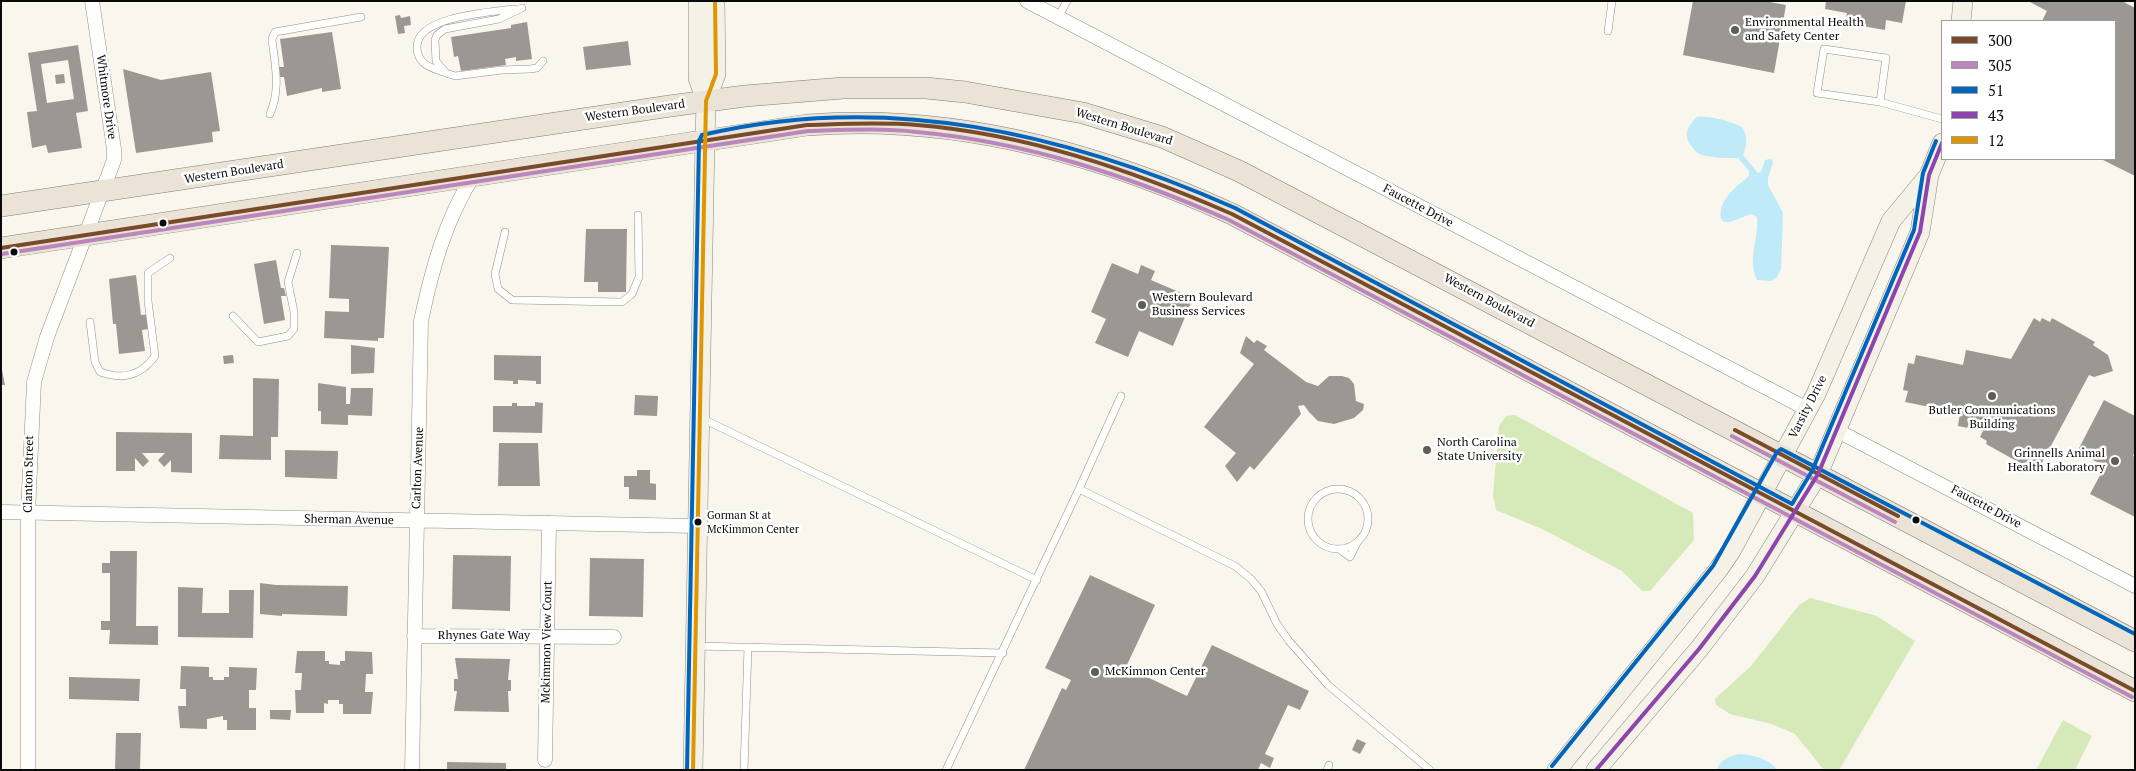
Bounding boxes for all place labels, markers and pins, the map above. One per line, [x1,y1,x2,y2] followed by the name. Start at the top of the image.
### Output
[1745,16,1864,44] place label: Environmental Health and Safety Center
[1729,24,1741,36] marker: Environmental Health and Safety Center
[158,218,168,228] unlabelled marker
[9,247,19,257] unlabelled marker
[1152,291,1253,319] place label: Western Boulevard Business Services
[1136,299,1148,311] marker: Western Boulevard Business Services
[1986,390,1998,402] marker: Butler Communications Building
[1929,404,2055,432] place label: Butler Communications Building
[1437,436,1522,464] place label: North Carolina State University
[1421,444,1433,456] marker: North Carolina State University
[2008,447,2105,475] place label: Grinnells Animal Health Laboratory
[2109,455,2121,467] marker: Grinnells Animal Health Laboratory
[707,509,799,535] place label: Gorman St at McKimmon Center
[1911,515,1921,525] unlabelled marker
[693,517,703,527] marker: Gorman St at McKimmon Center
[1105,665,1205,679] place label: McKimmon Center
[1089,666,1101,678] marker: McKimmon Center

